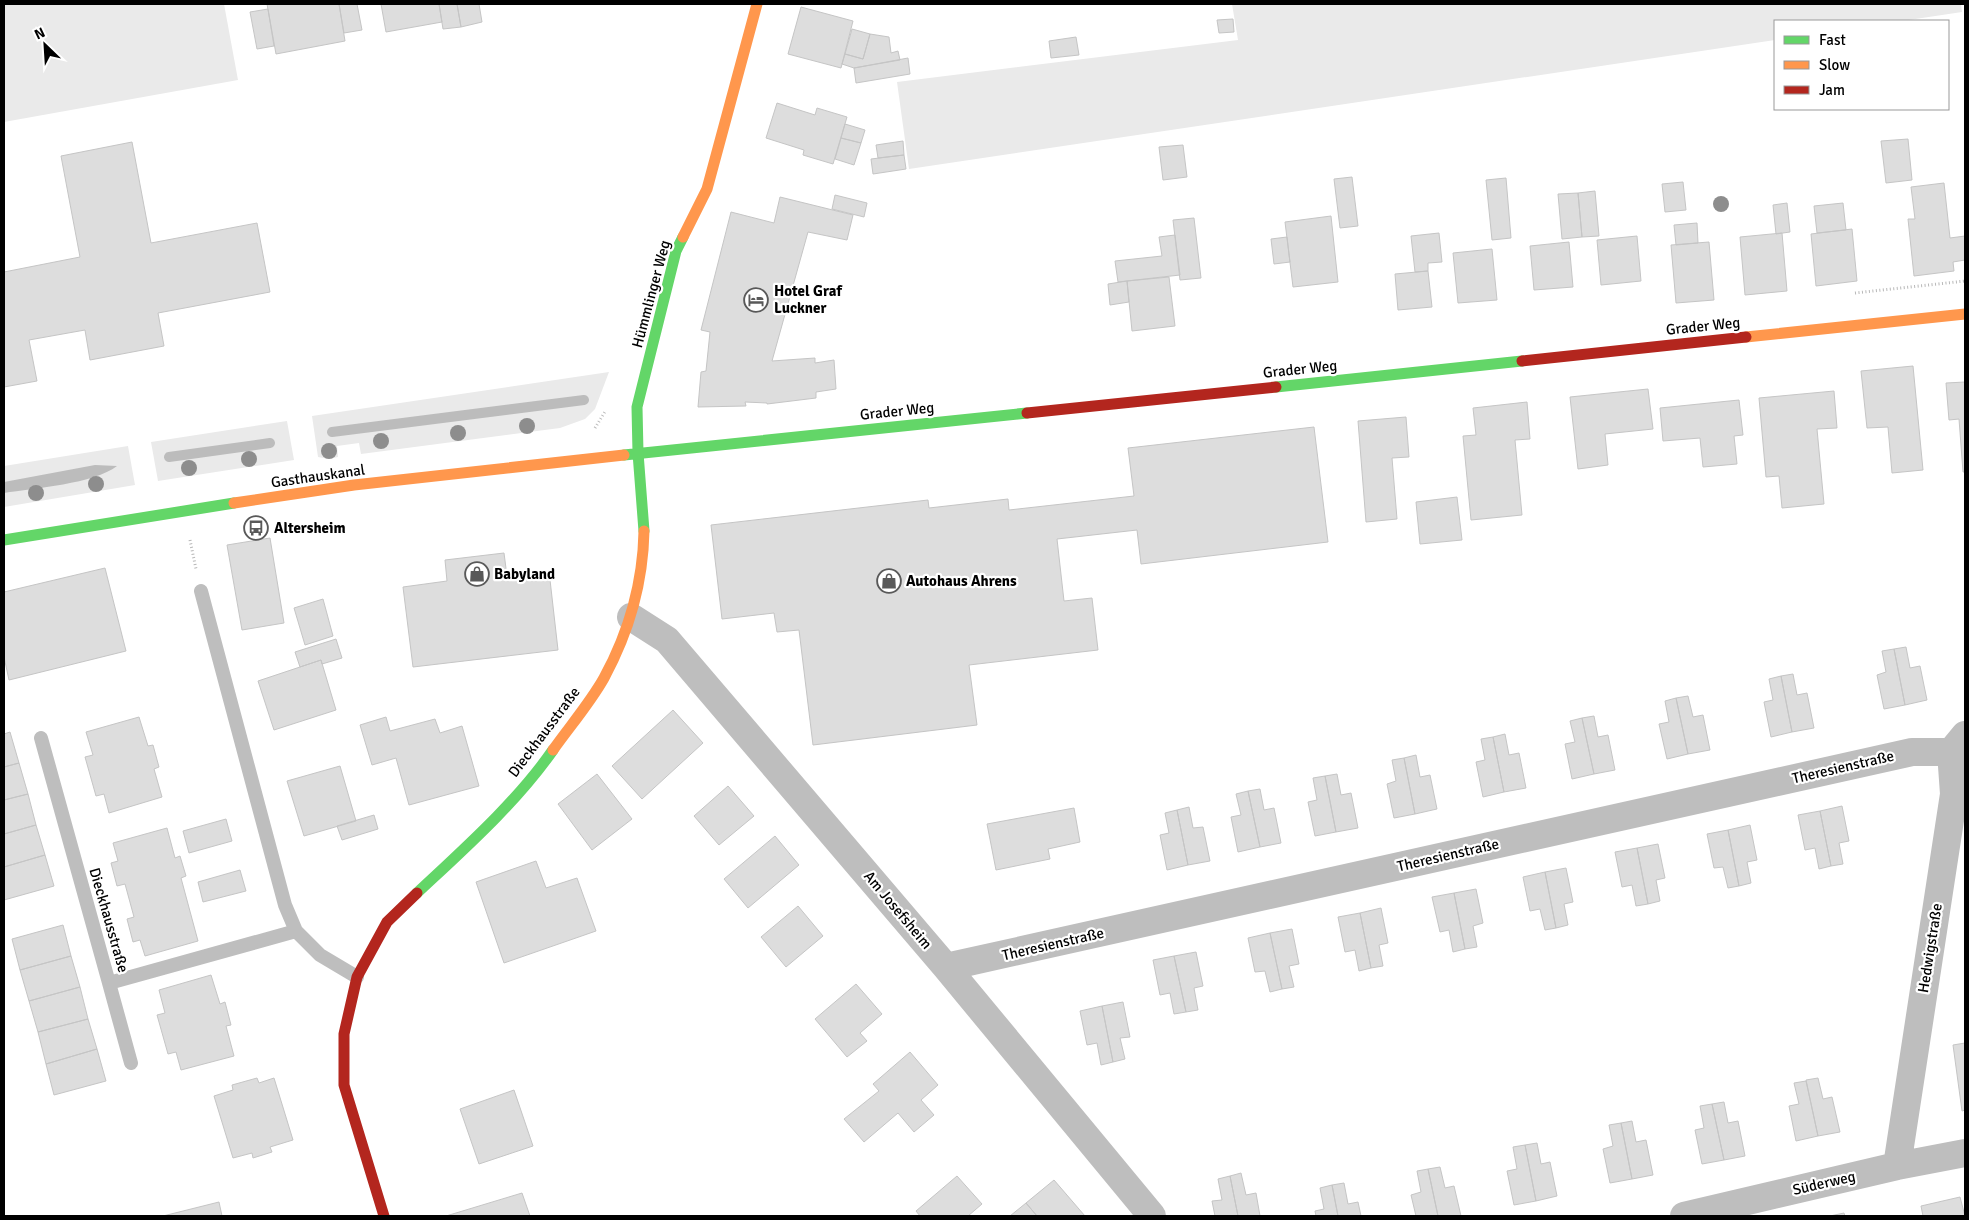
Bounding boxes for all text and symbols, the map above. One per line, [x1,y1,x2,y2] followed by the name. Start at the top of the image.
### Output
[20,20,70,70] north arrow
[1774,20,1949,110] legend
[32,24,48,43] text: N
[1819,31,1846,49] text: Fast
[1819,56,1850,74] text: Slow
[1819,81,1845,99] text: Jam
[628,238,674,350] street label: Hümmlinger Weg
[774,282,843,317] place label: Hotel Graf Luckner
[743,287,769,313] hotel icon: Hotel Graf Luckner
[1665,313,1741,339] street label: Grader Weg
[1262,356,1338,382] street label: Grader Weg
[859,398,935,424] street label: Grader Weg
[270,460,366,492] street label: Gasthauskanal
[243,515,269,541] bus stop icon: Altersheim
[274,519,346,537] place label: Altersheim
[464,561,490,587] shop icon: Babyland
[494,565,555,583] place label: Babyland
[876,568,902,594] shop icon: Autohaus Ahrens
[906,572,1017,590] place label: Autohaus Ahrens
[504,683,584,781] street label: Dieckhausstraße
[1790,747,1896,787] street label: Theresienstraße
[1395,835,1501,875] street label: Theresienstraße
[85,866,133,974] street label: Dieckhausstraße
[860,867,936,953] street label: Am Josefsheim
[1914,902,1946,994] street label: Hedwigstraße
[1000,924,1106,964] street label: Theresienstraße
[1791,1167,1857,1199] street label: Süderweg

